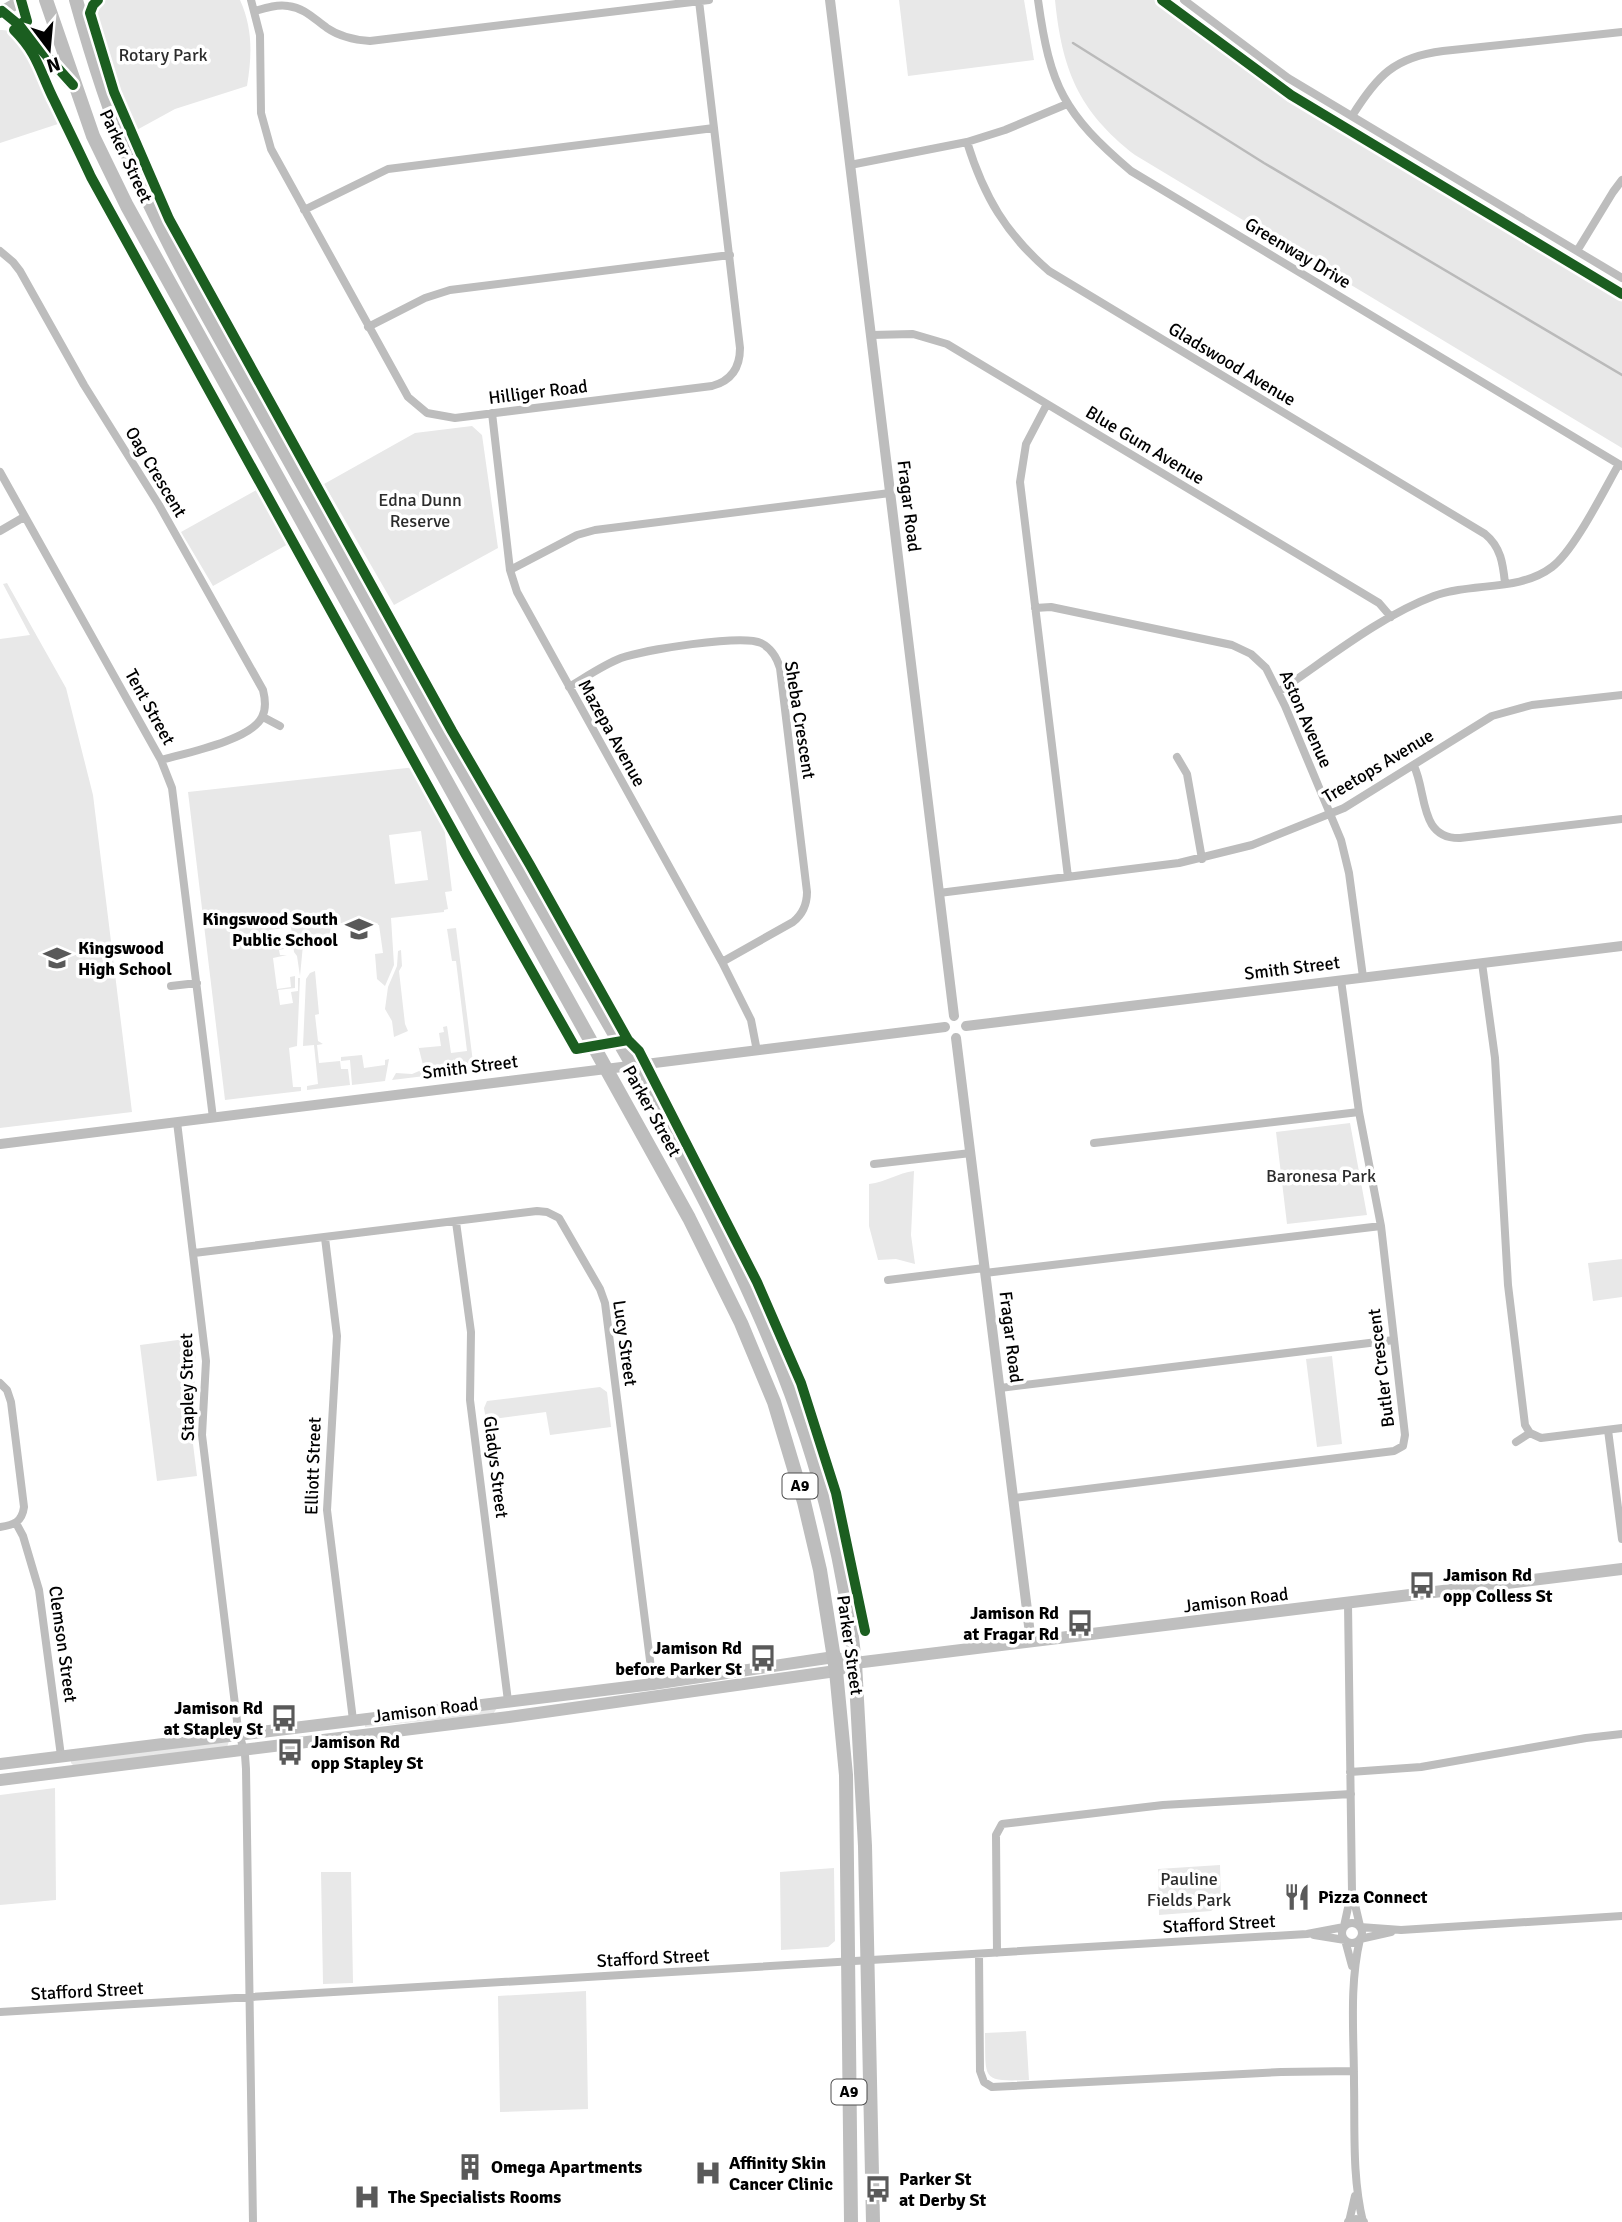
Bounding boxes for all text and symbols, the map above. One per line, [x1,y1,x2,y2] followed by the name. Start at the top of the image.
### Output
[14,14,84,84] north arrow
[118,44,208,66] park label: Rotary Park
[44,51,63,78] text: N
[95,106,157,206] street label: Parker Street
[1241,213,1355,293] street label: Greenway Drive
[1164,317,1300,411] street label: Gladswood Avenue
[487,375,589,409] street label: Hilliger Road
[1082,401,1208,489] street label: Blue Gum Avenue
[120,423,192,521] street label: Oag Crescent
[892,459,926,553] street label: Fragar Road
[378,489,462,532] park label: Edna Dunn Reserve
[780,660,820,780] street label: Sheba Crescent
[120,665,180,749] street label: Tent Street
[1275,667,1337,771] street label: Aston Avenue
[573,675,651,791] street label: Mazepa Avenue
[1319,724,1437,808] street label: Treetops Avenue
[202,908,338,951] place label: Kingswood South Public School
[344,914,374,944] school or university icon: Kingswood South Public School
[78,937,172,980] place label: Kingswood High School
[42,943,72,973] school or university icon: Kingswood High School
[1243,951,1341,985] street label: Smith Street
[421,1050,519,1084] street label: Smith Street
[618,1062,686,1160] street label: Parker Street
[1266,1165,1376,1187] park label: Baronesa Park
[994,1290,1028,1384] street label: Fragar Road
[608,1299,642,1387] street label: Lucy Street
[1363,1307,1399,1429] street label: Butler Crescent
[175,1333,199,1441] street label: Stapley Street
[479,1415,513,1519] street label: Gladys Street
[300,1417,326,1515] street label: Elliott Street
[782,1474,818,1498] road number: A9
[1443,1564,1553,1607] place label: Jamison Rd opp Colless St
[1407,1570,1437,1600] bus stop icon: Jamison Rd opp Colless St
[1182,1583,1290,1617] street label: Jamison Road
[44,1584,82,1704] street label: Clemson Street
[832,1594,868,1696] street label: Parker Street
[963,1602,1059,1645] place label: Jamison Rd at Fragar Rd
[1065,1608,1095,1638] bus stop icon: Jamison Rd at Fragar Rd
[615,1637,742,1680] place label: Jamison Rd before Parker St
[748,1643,778,1673] bus stop icon: Jamison Rd before Parker St
[372,1693,480,1727] street label: Jamison Road
[164,1697,263,1740] place label: Jamison Rd at Stapley St
[269,1703,299,1733] bus stop icon: Jamison Rd at Stapley St
[311,1731,424,1774] place label: Jamison Rd opp Stapley St
[275,1737,305,1767] bus stop icon: Jamison Rd opp Stapley St
[1147,1868,1231,1911] park label: Pauline Fields Park
[1282,1882,1312,1912] restaurant icon: Pizza Connect
[1318,1886,1428,1908] place label: Pizza Connect
[1162,1910,1276,1938] street label: Stafford Street
[596,1944,710,1972] street label: Stafford Street
[30,1977,144,2005] street label: Stafford Street
[832,2080,866,2104] road number: A9
[455,2152,485,2182] building icon: Omega Apartments
[729,2152,833,2195] place label: Affinity Skin Cancer Clinic
[491,2156,642,2178] place label: Omega Apartments
[693,2158,723,2188] hospital icon: Affinity Skin Cancer Clinic
[899,2168,986,2211] place label: Parker St at Derby St
[863,2174,893,2204] bus stop icon: Parker St at Derby St
[352,2182,382,2212] hospital icon: The Specialists Rooms
[388,2186,561,2208] place label: The Specialists Rooms

